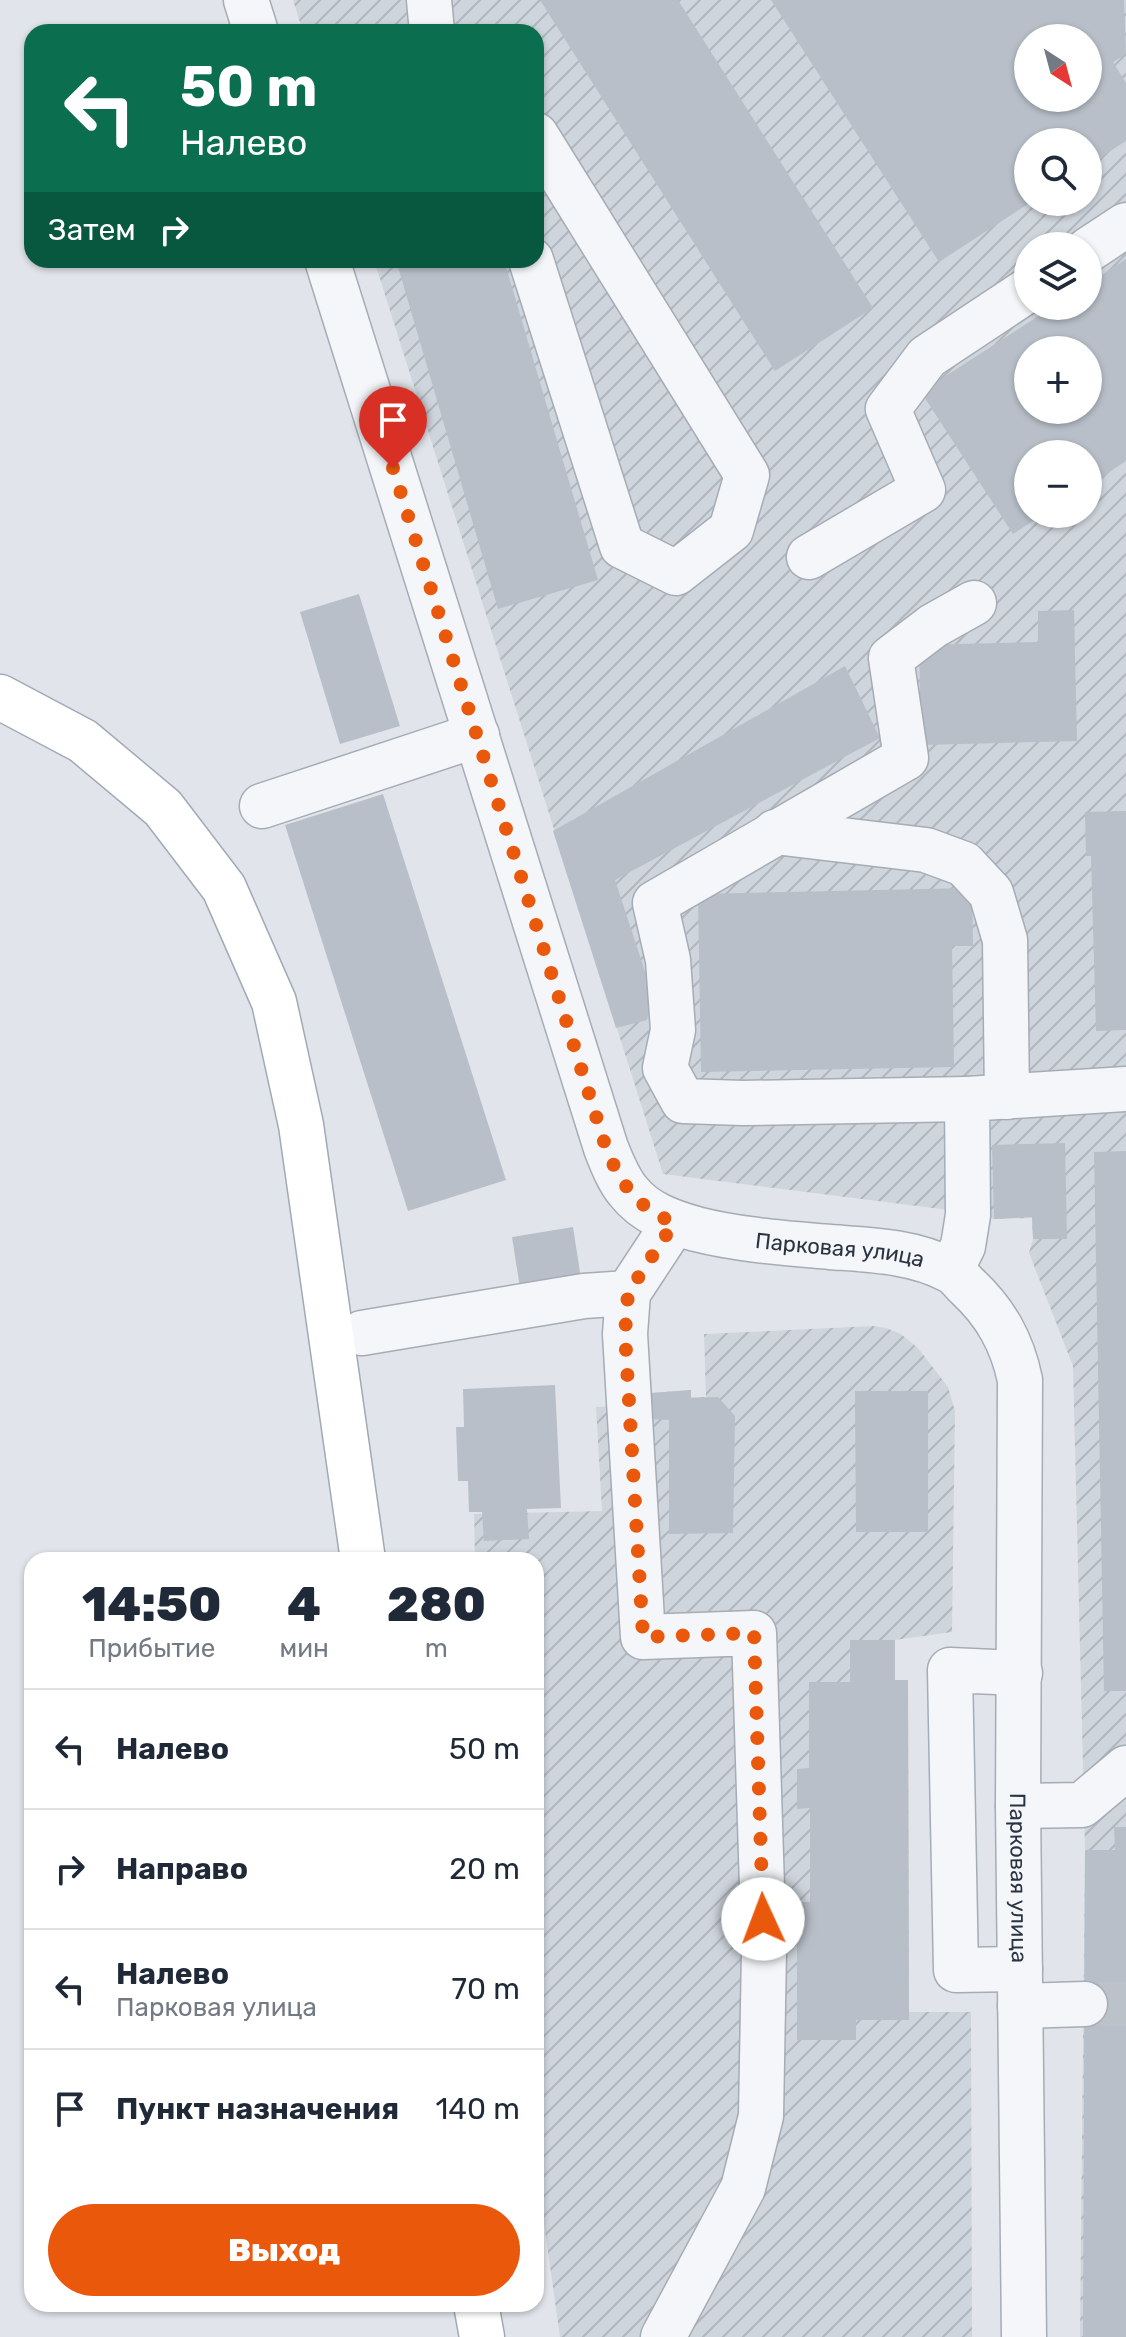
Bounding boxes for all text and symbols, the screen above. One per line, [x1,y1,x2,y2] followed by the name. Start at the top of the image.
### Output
[1014,24,1102,112] north arrow
[1014,24,1102,528] map controls
[180,54,317,120] text: 50 m
[48,56,152,160] icon: left
[180,121,307,164] text: Налево
[1014,128,1102,216] button: search
[152,208,196,252] icon: right
[48,212,136,248] text: Затем
[1014,232,1102,320] button: layers
[1014,336,1102,424] button: +
[359,386,427,468] pin
[371,398,415,442] icon: arrive
[1014,440,1102,528] button: −
[754,1227,928,1273] street label: Парковая улица
[82,1576,222,1633] text: 14:50
[287,1576,321,1633] text: 4
[387,1576,486,1633] text: 280
[88,1633,215,1664] text: Прибытие
[279,1633,329,1664] text: мин
[425,1633,448,1664] text: m
[48,1727,92,1771] icon: left
[116,1731,229,1767] text: Налево
[449,1731,520,1767] text: 50 m
[1004,1793,1033,1963] street label: Парковая улица
[48,1847,92,1891] icon: right
[116,1851,248,1887] text: Направо
[449,1851,520,1887] text: 20 m
[721,1877,805,1961] position arrow
[116,1956,229,1992] text: Налево
[48,1967,92,2011] icon: left
[452,1971,520,2007] text: 70 m
[116,1992,317,2023] text: Парковая улица
[48,2087,92,2131] icon: arrive
[116,2091,399,2127] text: Пункт назначения
[435,2091,520,2127] text: 140 m
[48,2204,520,2296] button: Выход

